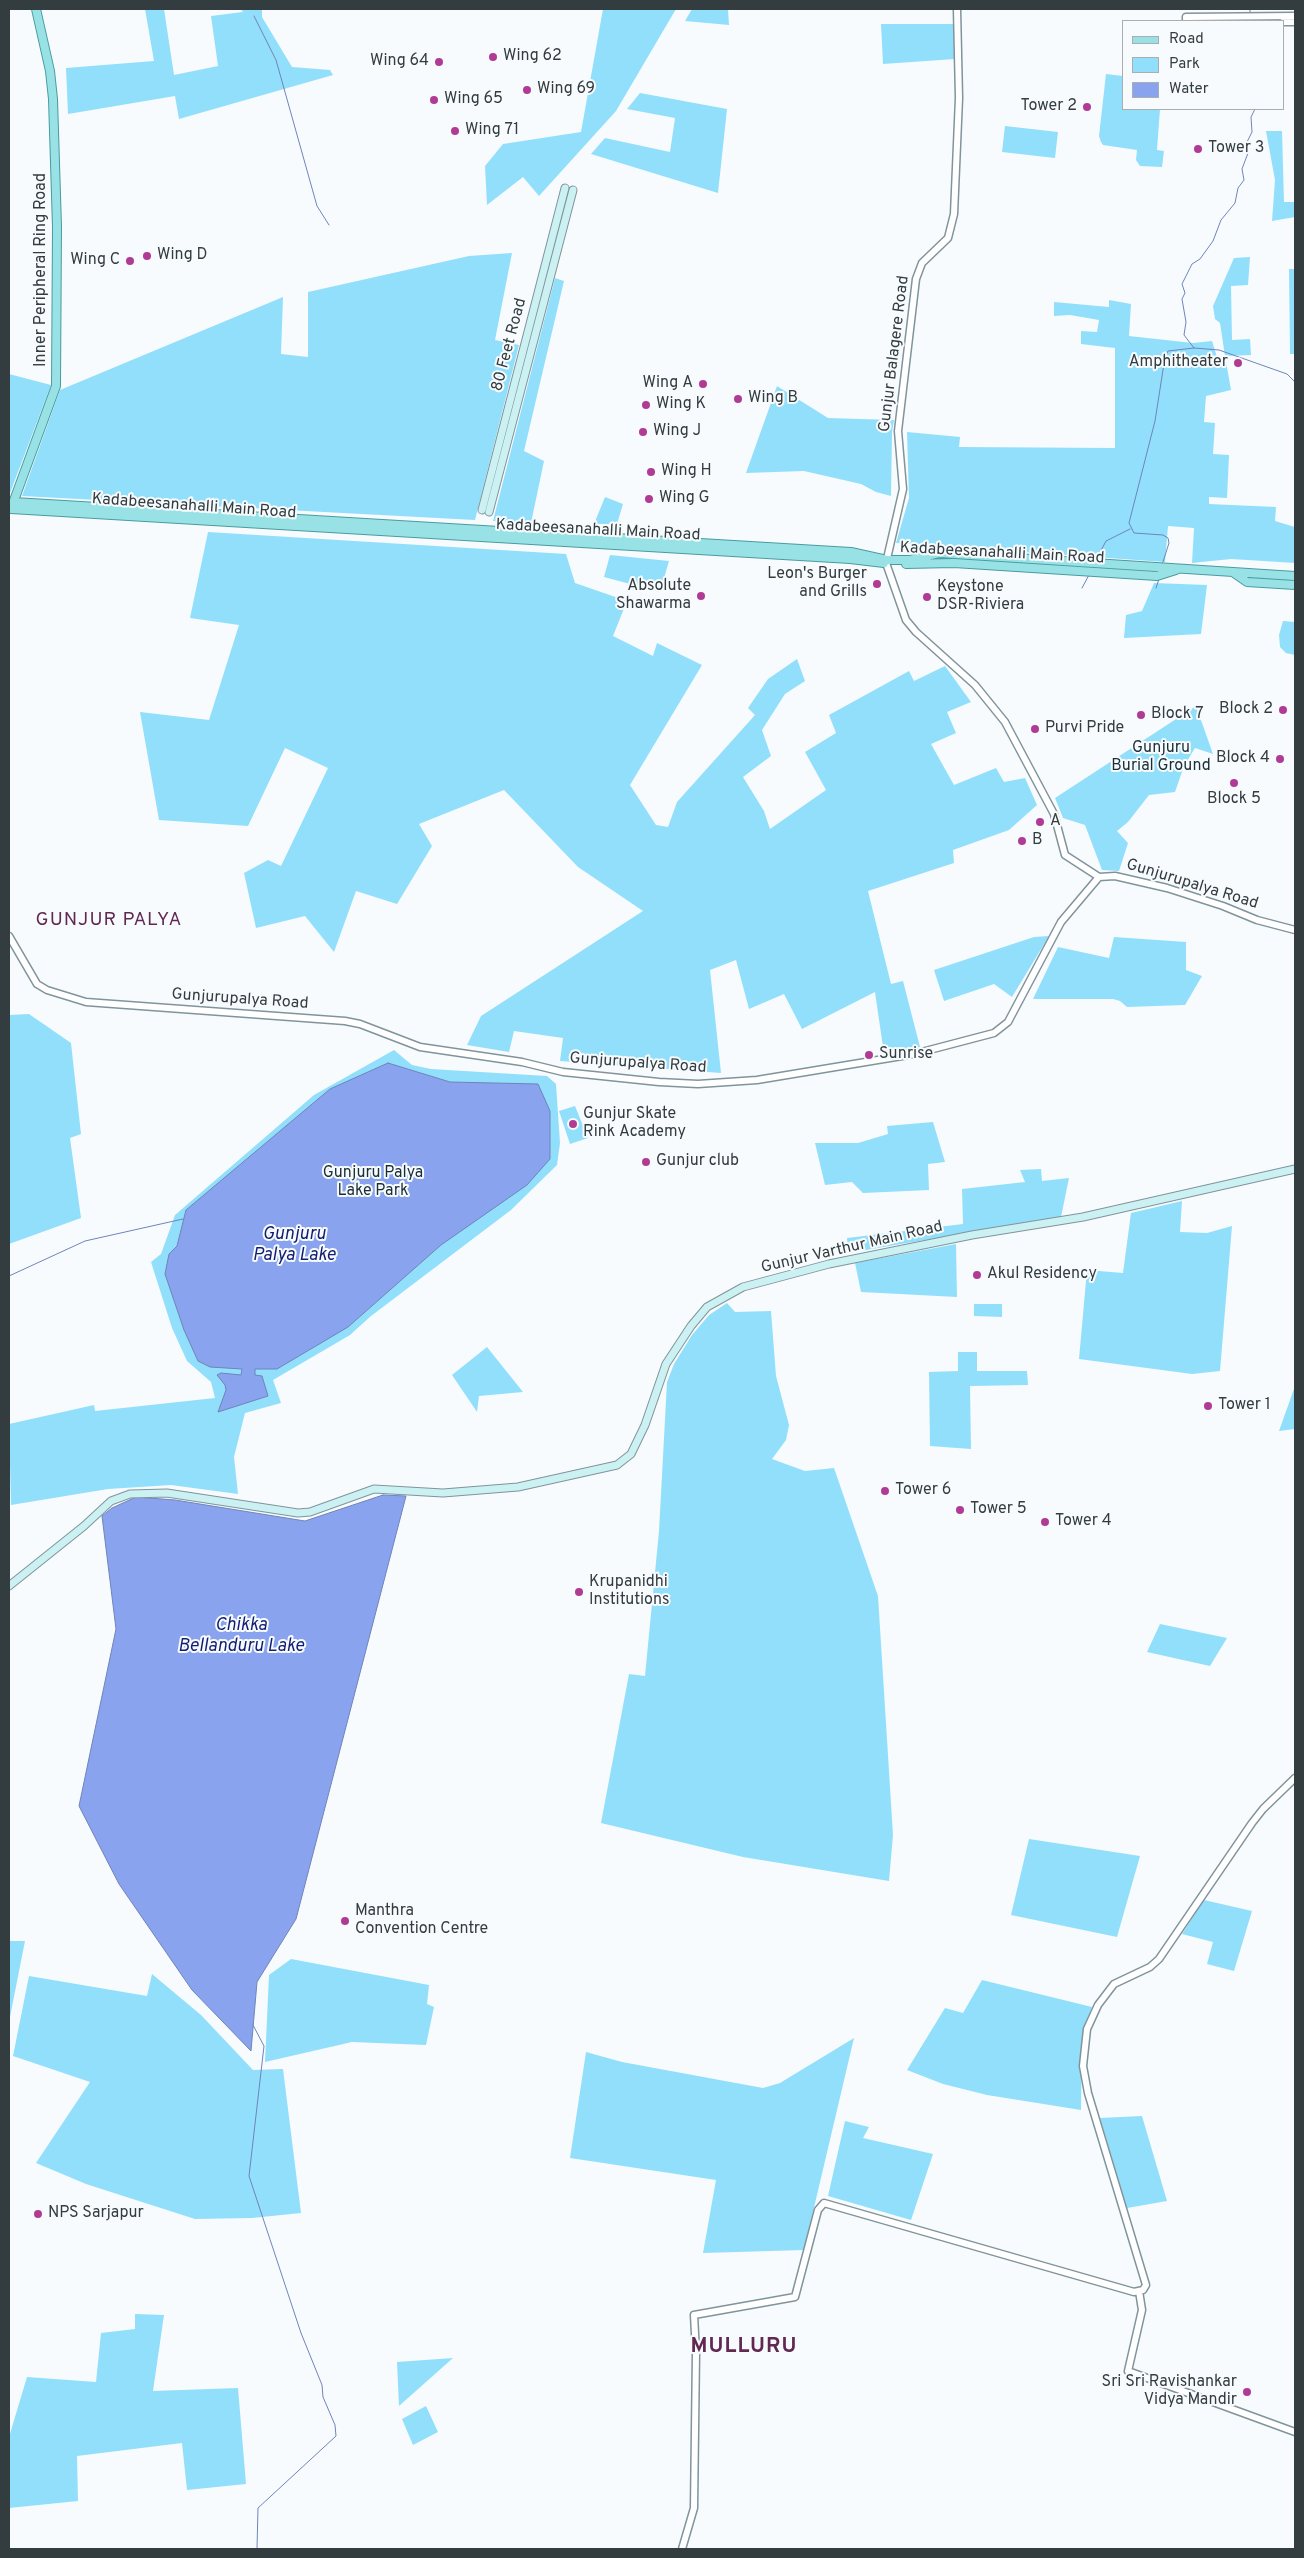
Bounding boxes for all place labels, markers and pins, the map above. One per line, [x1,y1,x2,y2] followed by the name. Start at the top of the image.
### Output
[503,47,562,67] place label: Wing 62
[487,51,499,63] marker: Wing 62
[370,52,429,72] place label: Wing 64
[433,56,445,68] marker: Wing 64
[537,80,595,100] place label: Wing 69
[521,84,533,96] marker: Wing 69
[444,90,503,110] place label: Wing 65
[428,94,440,106] marker: Wing 65
[1021,97,1077,117] place label: Tower 2
[1081,101,1093,113] marker: Tower 2
[465,121,519,141] place label: Wing 71
[449,125,461,137] marker: Wing 71
[1208,139,1264,159] place label: Tower 3
[1192,143,1204,155] marker: Tower 3
[157,246,207,266] place label: Wing D
[141,250,153,262] marker: Wing D
[70,251,120,271] place label: Wing C
[124,255,136,267] marker: Wing C
[1129,353,1228,373] place label: Amphitheater
[1232,357,1244,369] marker: Amphitheater
[643,374,693,394] place label: Wing A
[697,378,709,390] marker: Wing A
[748,389,798,409] place label: Wing B
[732,393,744,405] marker: Wing B
[656,395,706,415] place label: Wing K
[640,399,652,411] marker: Wing K
[653,422,701,442] place label: Wing J
[637,426,649,438] marker: Wing J
[661,462,712,482] place label: Wing H
[645,466,657,478] marker: Wing H
[659,489,710,509] place label: Wing G
[643,493,655,505] marker: Wing G
[767,565,867,603] place label: Leon's Burger and Grills
[616,577,691,615] place label: Absolute Shawarma
[871,578,883,590] marker: Leon's Burger and Grills
[937,578,1024,616] place label: Keystone DSR-Riviera
[695,590,707,602] marker: Absolute Shawarma
[921,591,933,603] marker: Keystone DSR-Riviera
[1219,700,1273,720] place label: Block 2
[1277,704,1289,716] marker: Block 2
[1151,705,1203,725] place label: Block 7
[1135,709,1147,721] marker: Block 7
[1045,719,1124,739] place label: Purvi Pride
[1029,723,1041,735] marker: Purvi Pride
[1216,749,1270,769] place label: Block 4
[1274,753,1286,765] marker: Block 4
[1228,777,1240,789] marker: Block 5
[1207,790,1261,810] place label: Block 5
[1050,812,1061,832] place label: A
[1034,816,1046,828] marker: A
[1032,831,1042,851] place label: B
[1016,835,1028,847] marker: B
[879,1045,933,1065] place label: Sunrise
[863,1049,875,1061] marker: Sunrise
[583,1105,686,1143] place label: Gunjur Skate Rink Academy
[567,1118,579,1130] marker: Gunjur Skate Rink Academy
[656,1152,739,1172] place label: Gunjur club
[640,1156,652,1168] marker: Gunjur club
[987,1265,1097,1285] place label: Akul Residency
[971,1269,983,1281] marker: Akul Residency
[1218,1396,1271,1416] place label: Tower 1
[1202,1400,1214,1412] marker: Tower 1
[895,1481,951,1501] place label: Tower 6
[879,1485,891,1497] marker: Tower 6
[970,1500,1027,1520] place label: Tower 5
[954,1504,966,1516] marker: Tower 5
[1055,1512,1112,1532] place label: Tower 4
[1039,1516,1051,1528] marker: Tower 4
[589,1573,669,1611] place label: Krupanidhi Institutions
[573,1586,585,1598] marker: Krupanidhi Institutions
[355,1902,488,1940] place label: Manthra Convention Centre
[339,1915,351,1927] marker: Manthra Convention Centre
[48,2204,144,2224] place label: NPS Sarjapur
[32,2208,44,2220] marker: NPS Sarjapur
[1102,2373,1237,2411] place label: Sri Sri Ravishankar Vidya Mandir
[1241,2386,1253,2398] marker: Sri Sri Ravishankar Vidya Mandir

